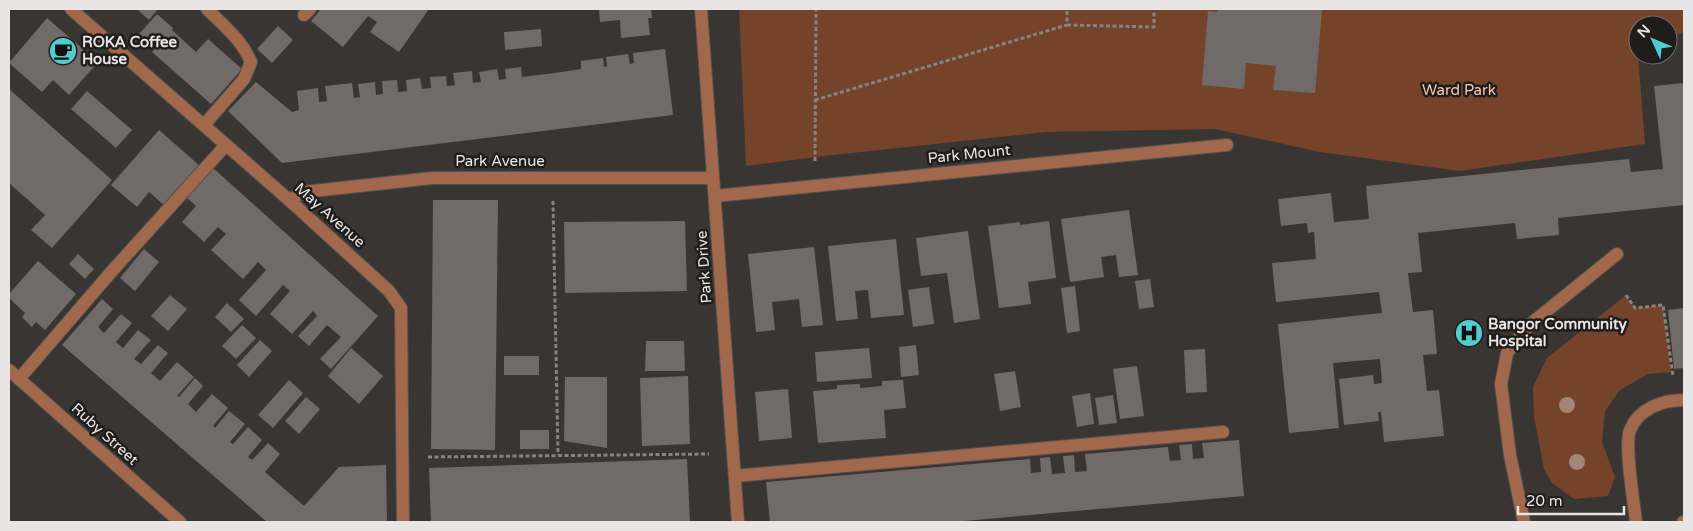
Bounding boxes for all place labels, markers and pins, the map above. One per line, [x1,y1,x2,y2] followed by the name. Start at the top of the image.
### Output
[82,33,178,68] place label: ROKA Coffee House
[48,36,78,66] cafe icon: ROKA Coffee House
[1488,315,1627,351] place label: Bangor Community Hospital
[1454,318,1484,348] hospital icon: Bangor Community Hospital

